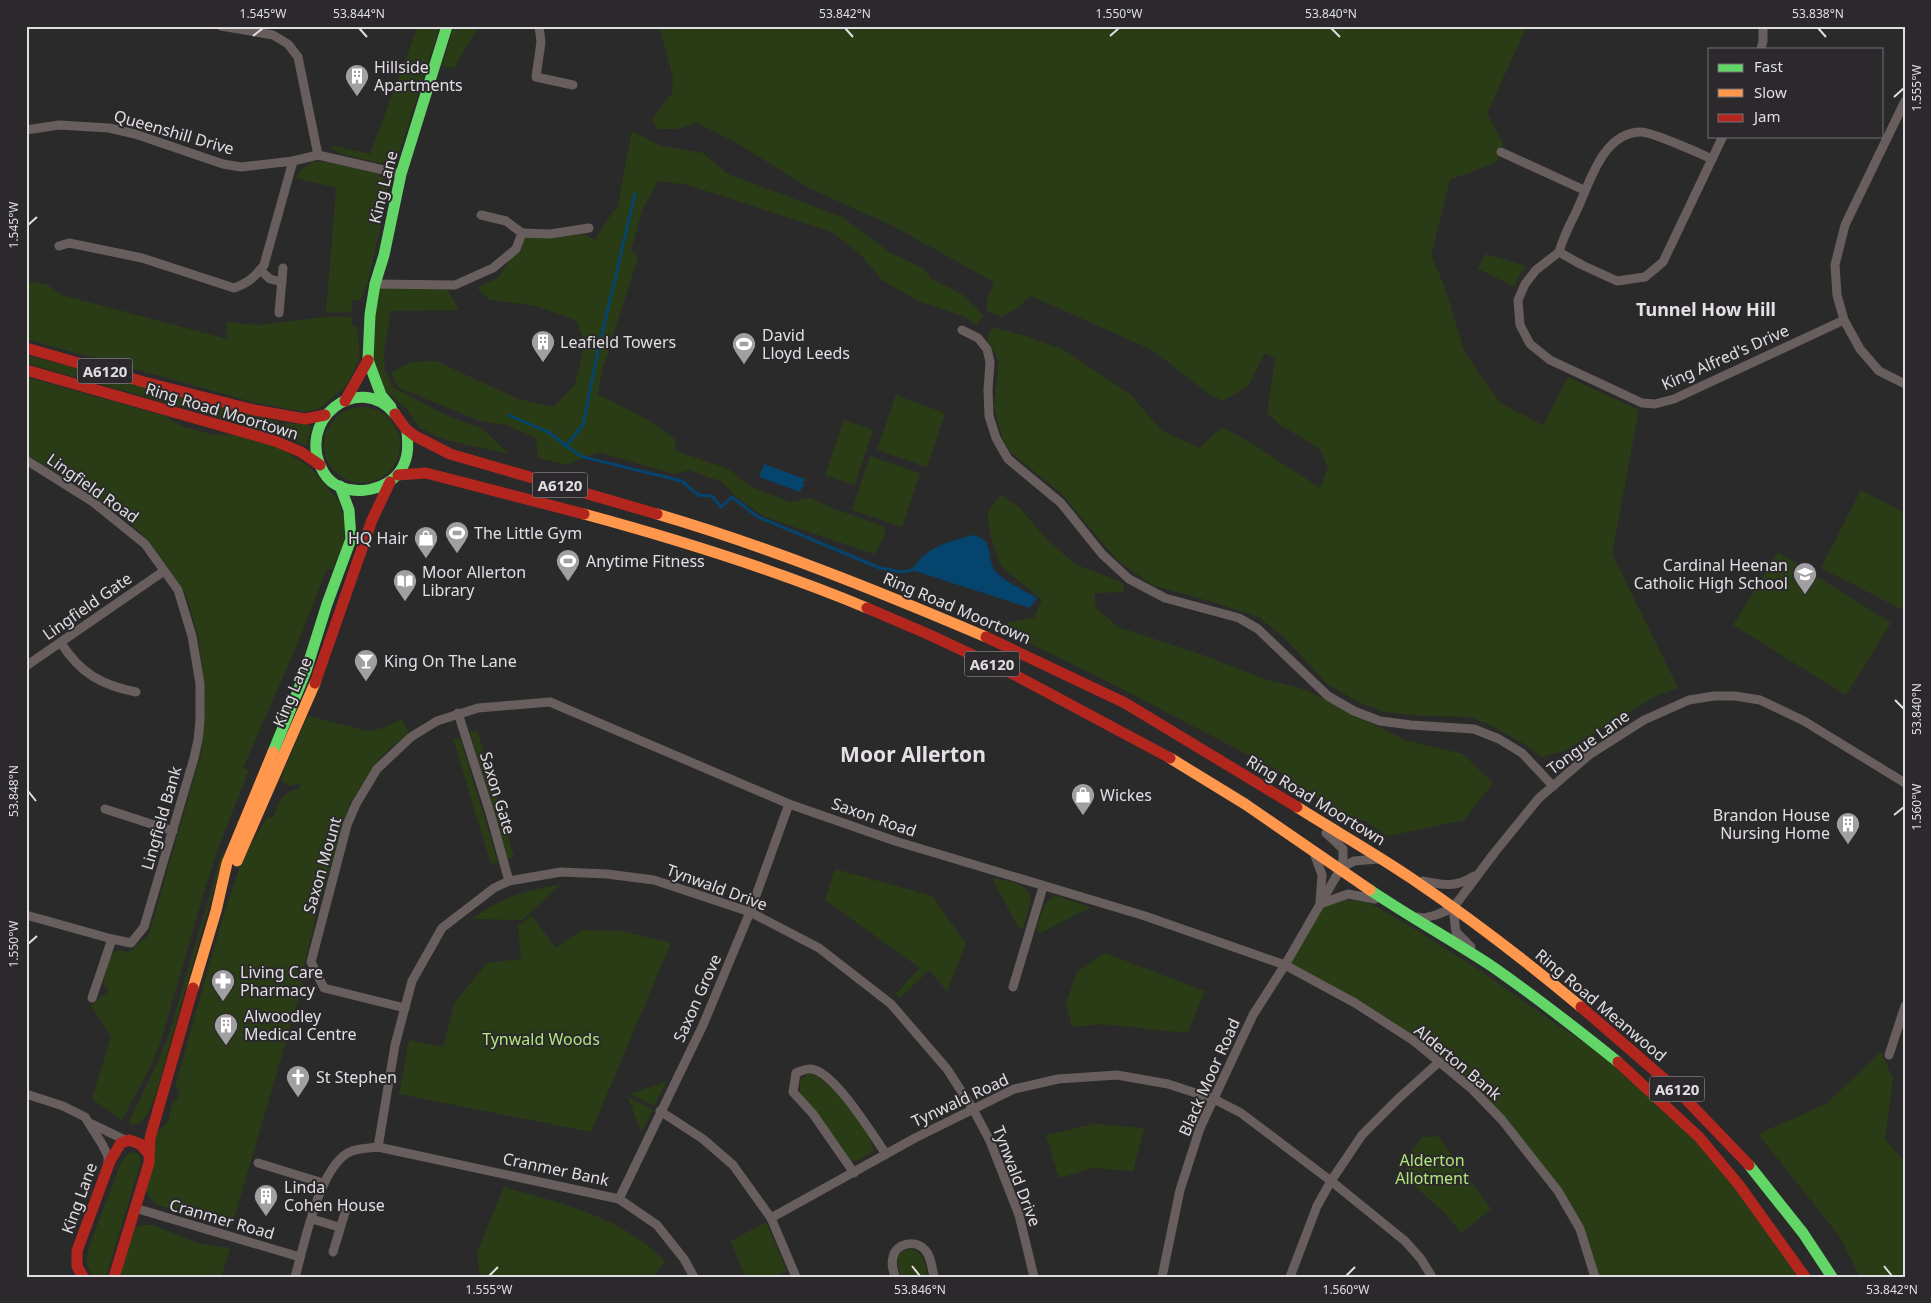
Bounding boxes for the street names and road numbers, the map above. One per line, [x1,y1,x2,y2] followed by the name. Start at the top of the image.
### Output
[111,104,237,160] street label: Queenshill Drive
[363,148,403,226] street label: King Lane
[1658,319,1792,395] street label: King Alfred's Drive
[78,358,132,384] road number: A6120
[143,377,301,445] street label: Ring Road Moortown
[43,448,143,528] street label: Lingfield Road
[532,472,588,498] road number: A6120
[38,567,136,645] street label: Lingfield Gate
[880,567,1034,649] street label: Ring Road Moortown
[964,652,1020,676] road number: A6120
[267,654,317,730] street label: King Lane
[1542,705,1634,779] street label: Tongue Lane
[475,749,521,837] street label: Saxon Gate
[1242,750,1390,850] street label: Ring Road Moortown
[136,763,186,872] street label: Lingfield Bank
[829,792,919,842] street label: Saxon Road
[298,814,346,916] street label: Saxon Mount
[663,859,771,915] street label: Tynwald Drive
[1531,944,1671,1066] street label: Ring Road Meanwood
[668,951,726,1045] street label: Saxon Grove
[1173,1015,1245,1139] street label: Black Moor Road
[1410,1019,1506,1105] street label: Alderton Bank
[908,1068,1012,1132] street label: Tynwald Road
[1650,1076,1704,1102] road number: A6120
[988,1123,1046,1229] street label: Tynwald Drive
[501,1147,611,1191] street label: Cranmer Bank
[56,1159,102,1237] street label: King Lane
[167,1193,277,1245] street label: Cranmer Road

